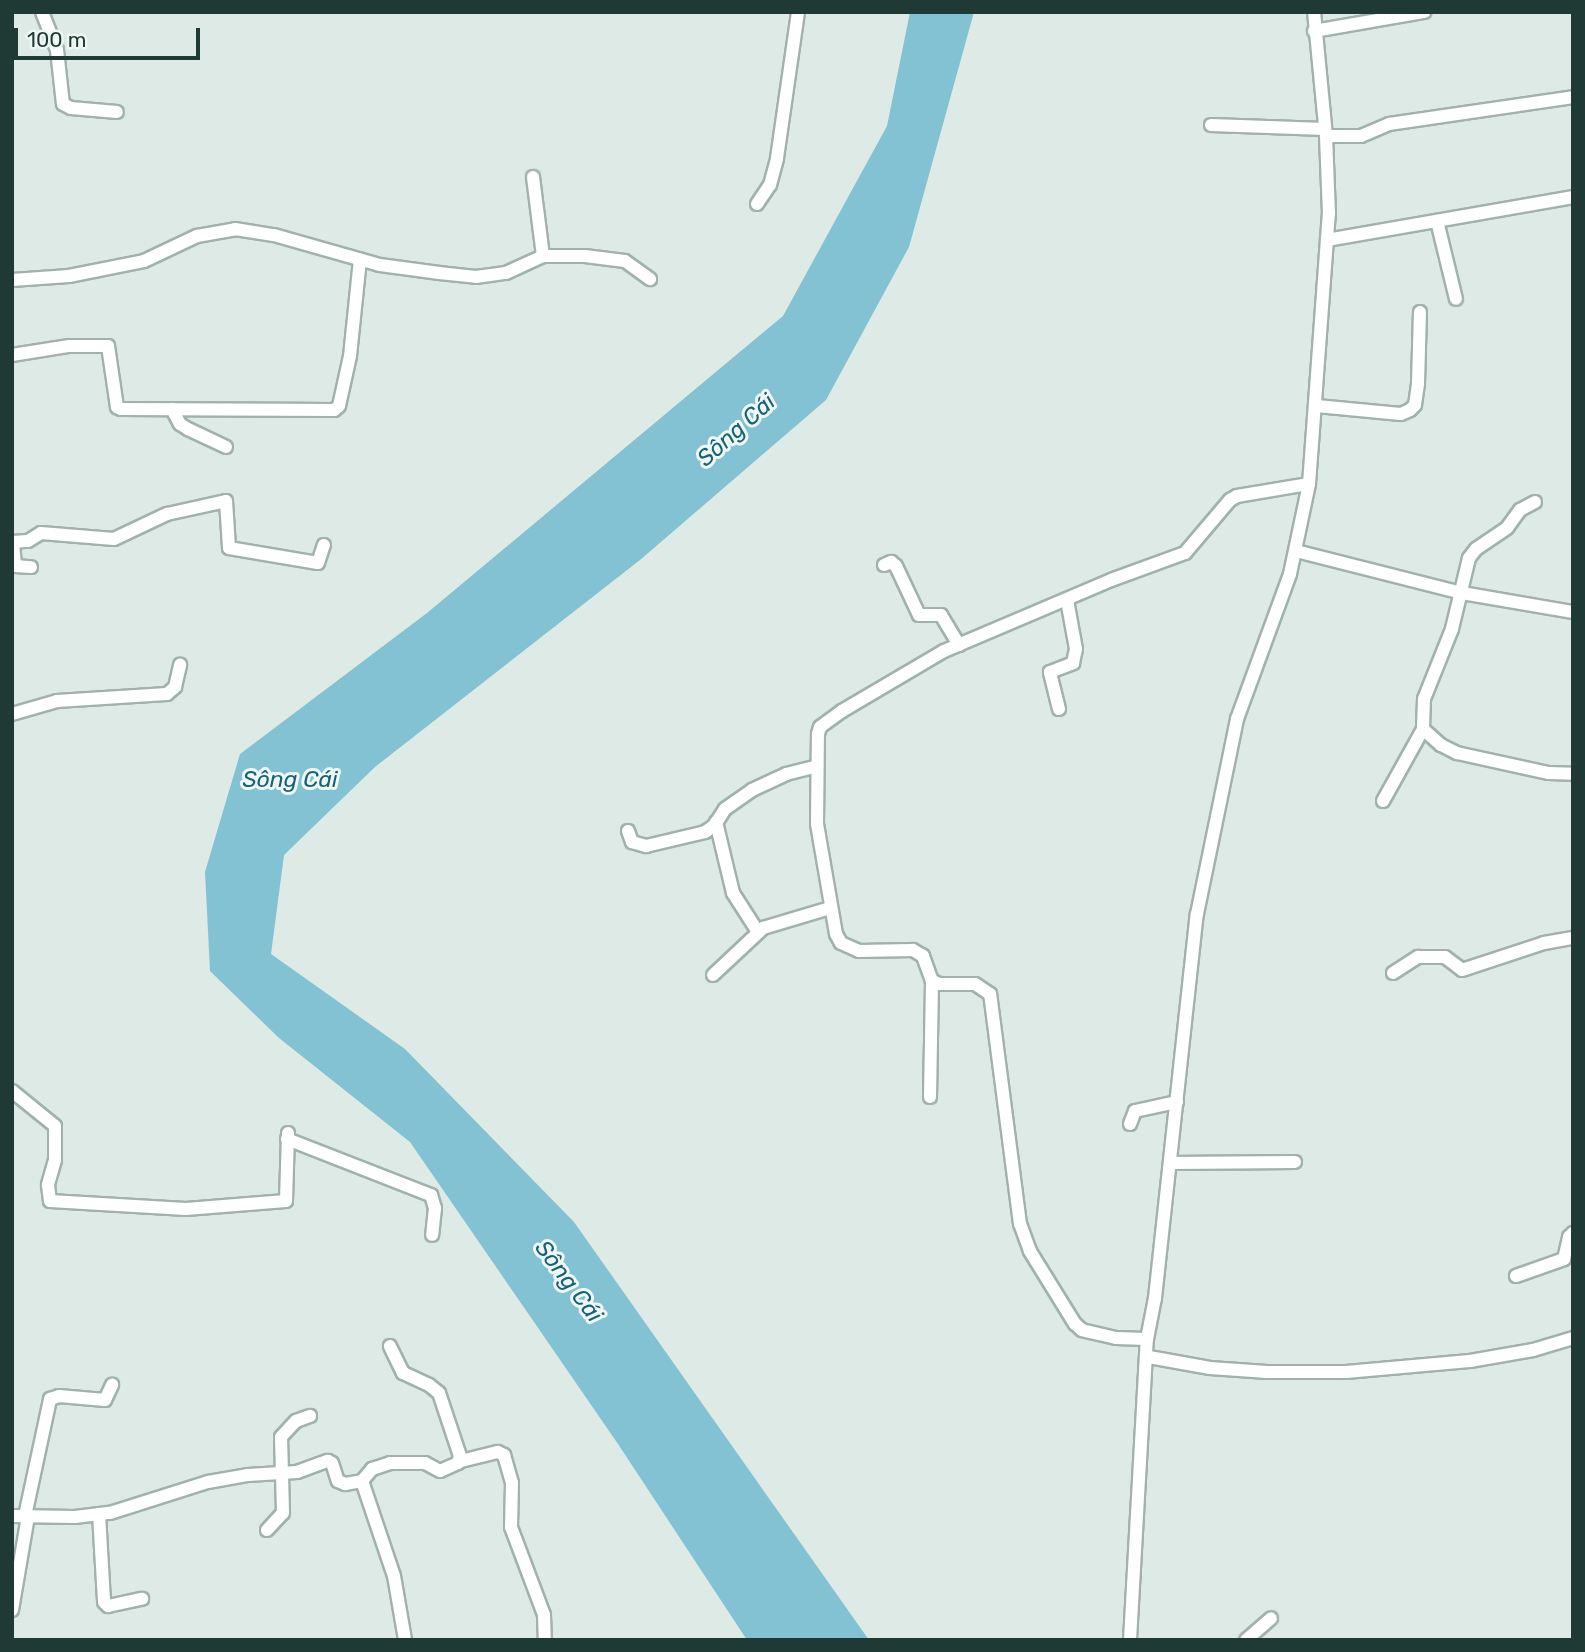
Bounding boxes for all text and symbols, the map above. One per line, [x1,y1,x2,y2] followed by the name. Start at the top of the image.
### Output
[18,14,203,58] scale bar
[27,27,86,52] text: 100 m
[691,388,781,472] water label: Sông Cái
[242,765,338,793] water label: Sông Cái
[529,1235,609,1327] water label: Sông Cái

